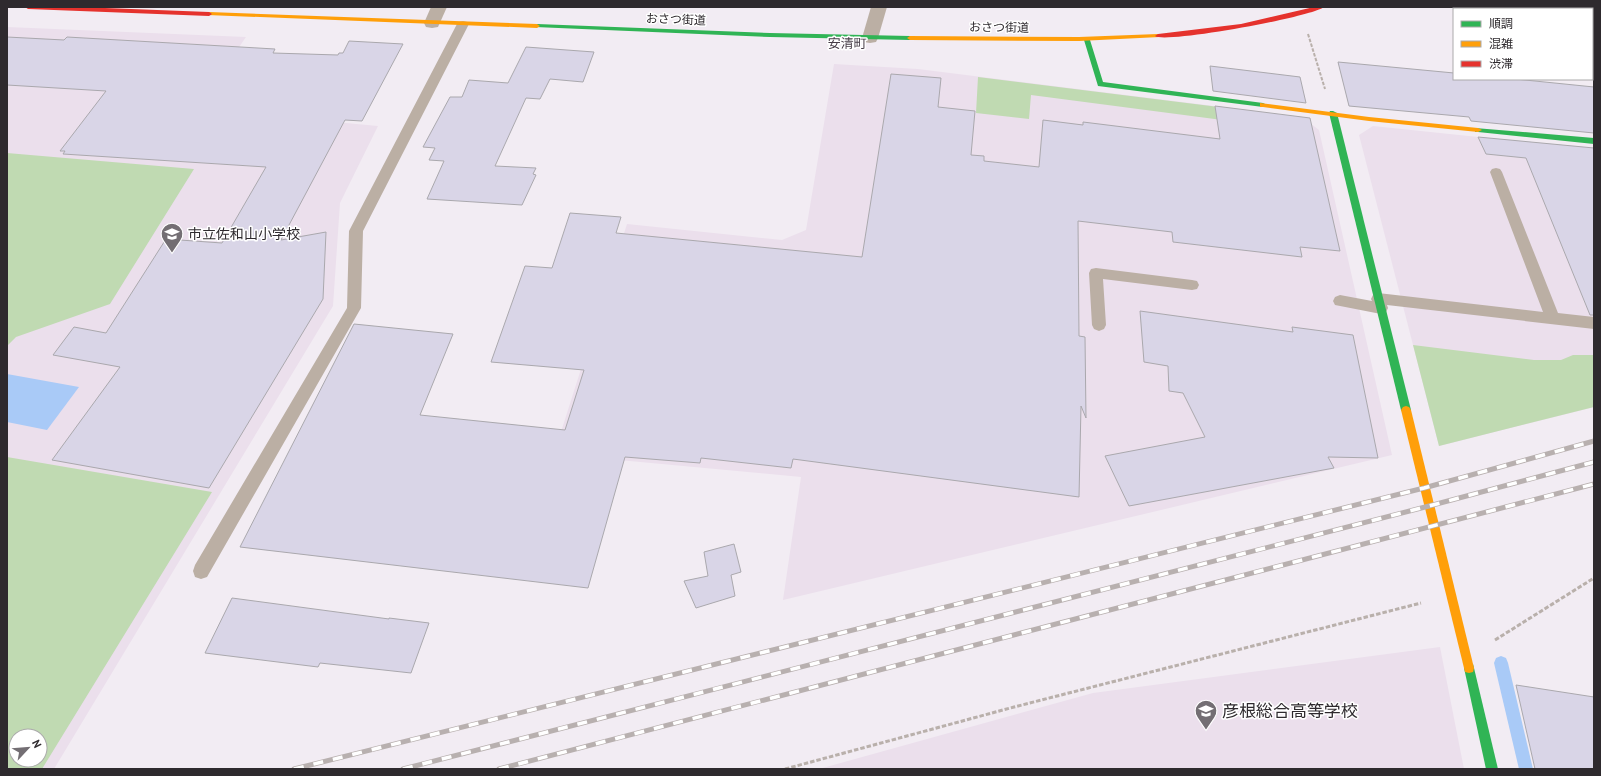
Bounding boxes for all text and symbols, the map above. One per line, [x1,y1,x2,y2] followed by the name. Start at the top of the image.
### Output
[1453,8,1593,80] legend
[646,10,706,28] street label: おさつ街道
[1489,16,1513,31] text: 順調
[969,19,1029,35] street label: おさつ街道
[827,35,867,52] district label: 安清町
[1489,36,1513,51] text: 混雑
[1489,56,1513,71] text: 渋滞
[159,221,185,254] school or university icon: 市立佐和山小学校
[188,225,300,243] place label: 市立佐和山小学校
[1193,698,1219,731] school or university icon: 彦根総合高等学校
[1222,700,1358,722] place label: 彦根総合高等学校
[8,728,48,768] north arrow
[29,737,45,750] text: N

